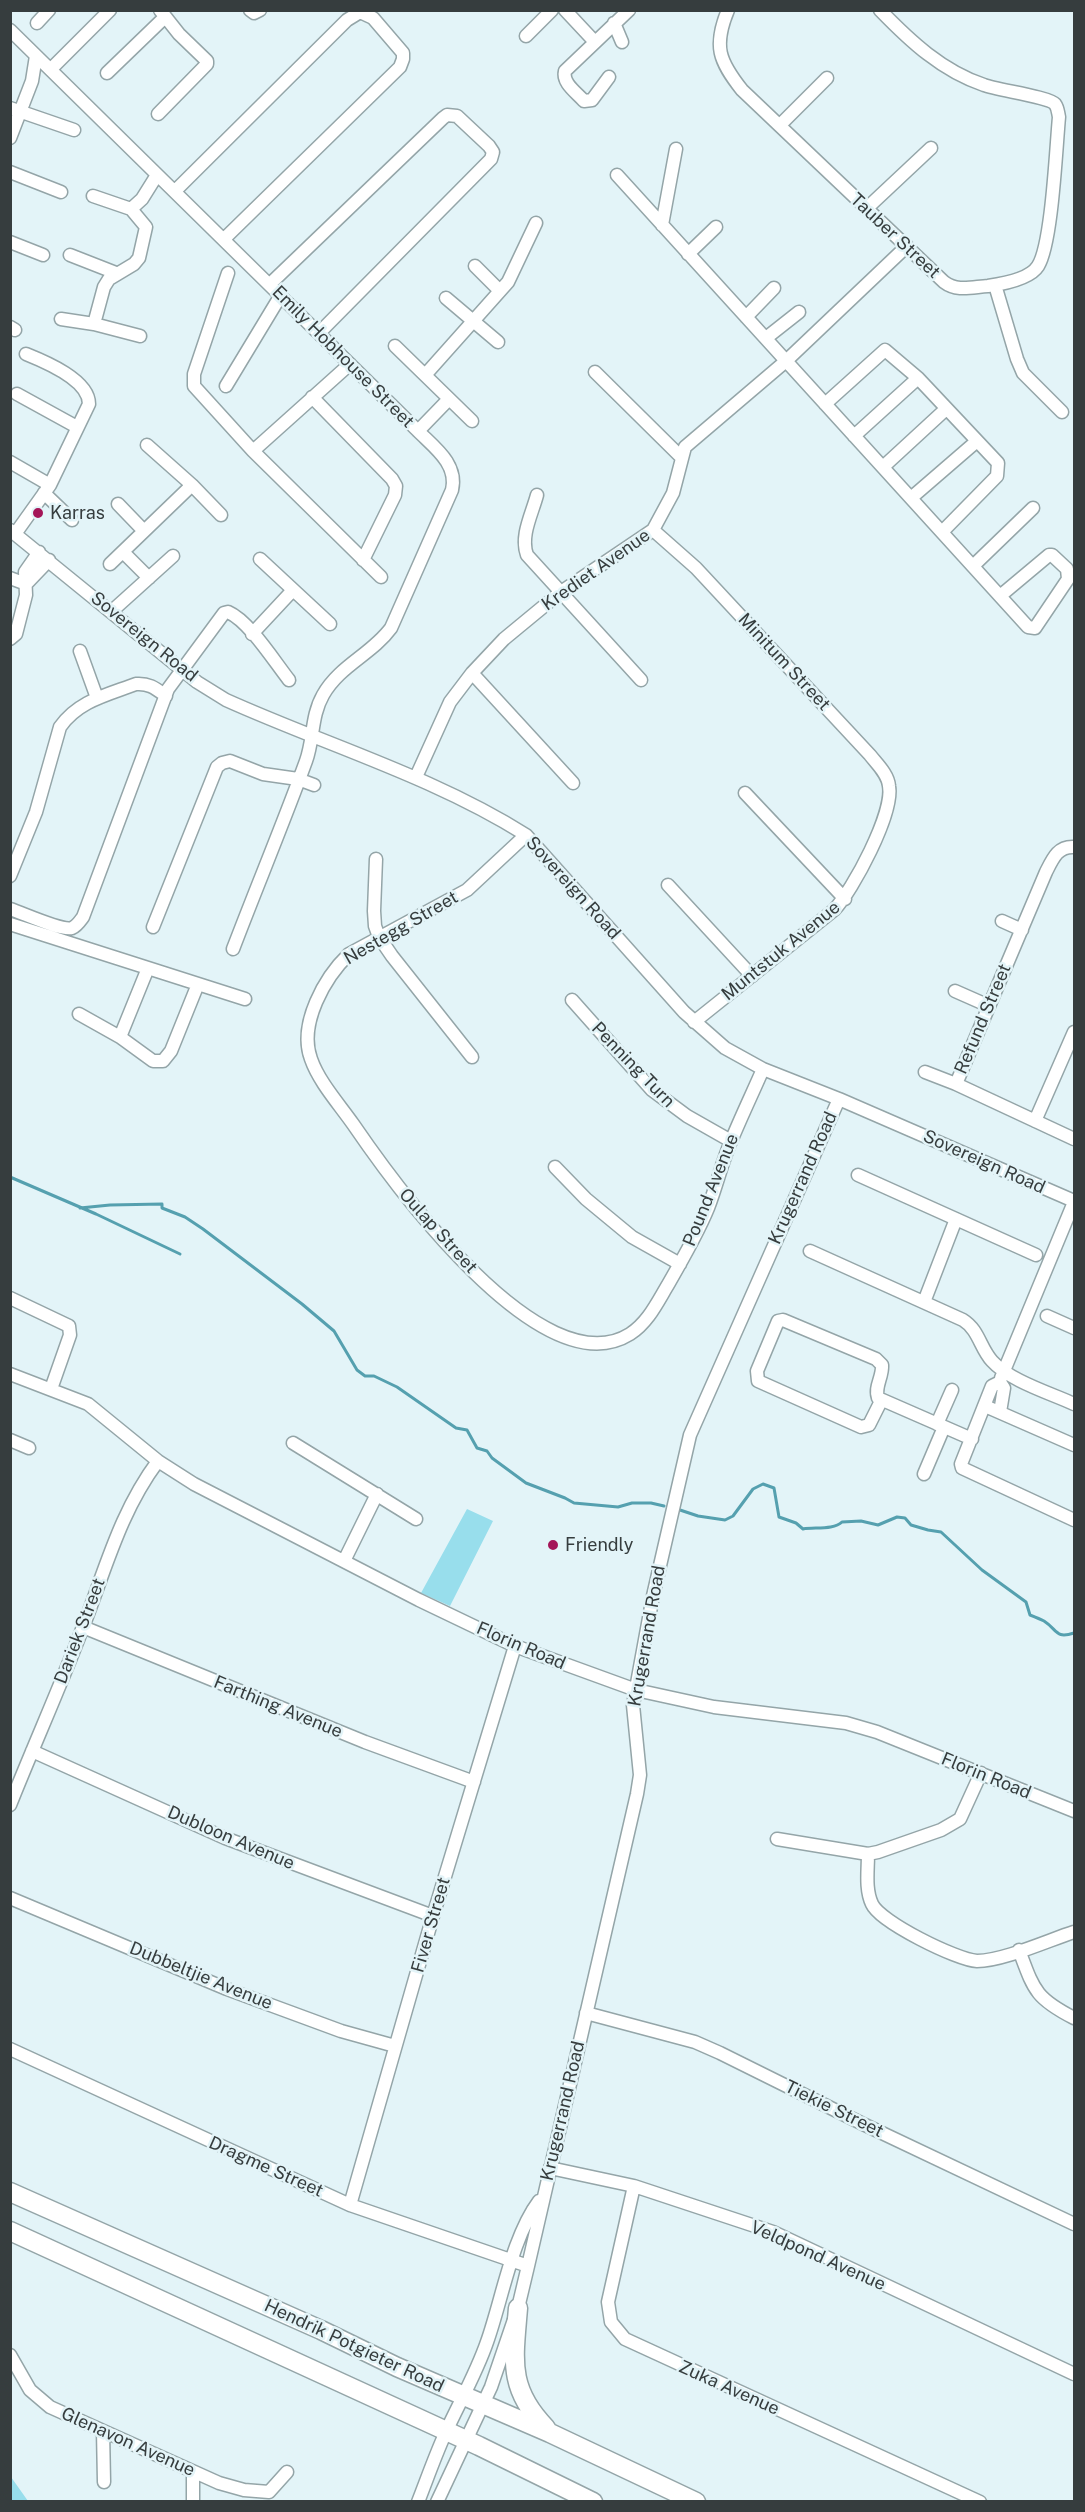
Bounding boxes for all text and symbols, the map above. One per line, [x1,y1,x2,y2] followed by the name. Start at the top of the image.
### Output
[846,189,944,283] street label: Tauber Street
[267,281,419,433] street label: Emily Hobhouse Street
[50,502,105,524] place label: Karras
[31,506,45,520] marker: Karras
[538,525,654,615] street label: Krediet Avenue
[86,587,202,687] street label: Sovereign Road
[733,609,835,715] street label: Minitum Street
[521,832,625,944] street label: Sovereign Road
[340,887,462,969] street label: Nestegg Street
[717,897,845,1005] street label: Muntstuk Avenue
[950,961,1016,1077] street label: Refund Street
[587,1018,679,1112] street label: Penning Turn
[764,1108,842,1248] street label: Krugerrand Road
[920,1125,1048,1199] street label: Sovereign Road
[679,1131,743,1249] street label: Pound Avenue
[394,1184,482,1278] street label: Oulap Street
[565,1534,633,1556] place label: Friendly
[546,1538,560,1552] marker: Friendly
[624,1564,670,1708] street label: Krugerrand Road
[50,1575,110,1687] street label: Dariek Street
[473,1618,569,1674] street label: Florin Road
[210,1671,346,1743] street label: Farthing Avenue
[938,1748,1034,1804] street label: Florin Road
[164,1802,298,1874] street label: Dubloon Avenue
[407,1875,455,1975] street label: Fiver Street
[126,1937,276,2015] street label: Dubbeltjie Avenue
[536,2039,590,2183] street label: Krugerrand Road
[781,2076,887,2142] street label: Tiekie Street
[205,2132,327,2202] street label: Dragme Street
[747,2217,889,2295] street label: Veldpond Avenue
[261,2295,447,2397] street label: Hendrik Potgieter Road
[675,2356,783,2420] street label: Zuka Avenue
[58,2403,198,2481] street label: Glenavon Avenue

